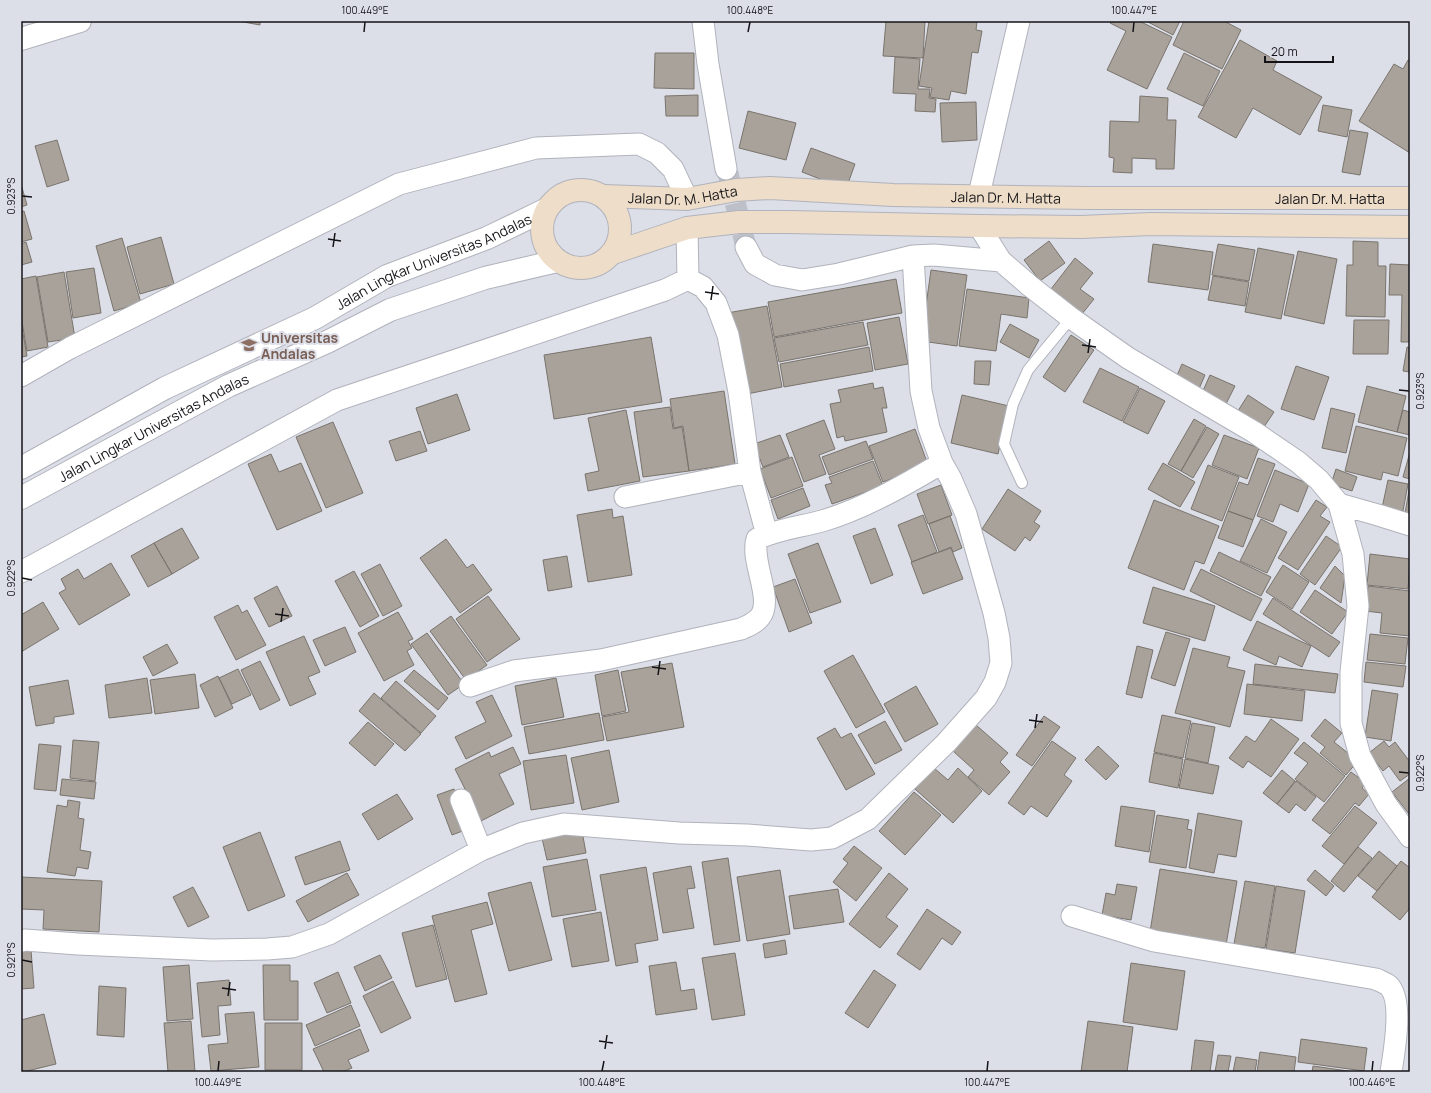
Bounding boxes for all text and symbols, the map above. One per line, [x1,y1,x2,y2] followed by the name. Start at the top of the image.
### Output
[342,3,389,17] text: 100.449°E
[727,3,774,17] text: 100.448°E
[1111,3,1157,17] text: 100.447°E
[1265,38,1333,64] scale bar
[1271,43,1298,60] text: 20 m
[4,178,18,214] text: 0.923°S
[628,180,739,209] street label: Jalan Dr. M. Hatta
[951,186,1061,207] street label: Jalan Dr. M. Hatta
[1275,189,1385,208] street label: Jalan Dr. M. Hatta
[332,209,534,314] street label: Jalan Lingkar Universitas Andalas
[261,328,339,363] place label: Universitas Andalas
[240,336,258,354] school or university icon: Universitas Andalas
[55,369,251,486] street label: Jalan Lingkar Universitas Andalas
[1413,373,1427,409] text: 0.923°S
[4,560,18,596] text: 0.922°S
[1413,755,1427,791] text: 0.922°S
[4,942,18,978] text: 0.921°S
[195,1075,242,1089] text: 100.449°E
[579,1075,626,1089] text: 100.448°E
[964,1075,1010,1089] text: 100.447°E
[1349,1075,1396,1089] text: 100.446°E

